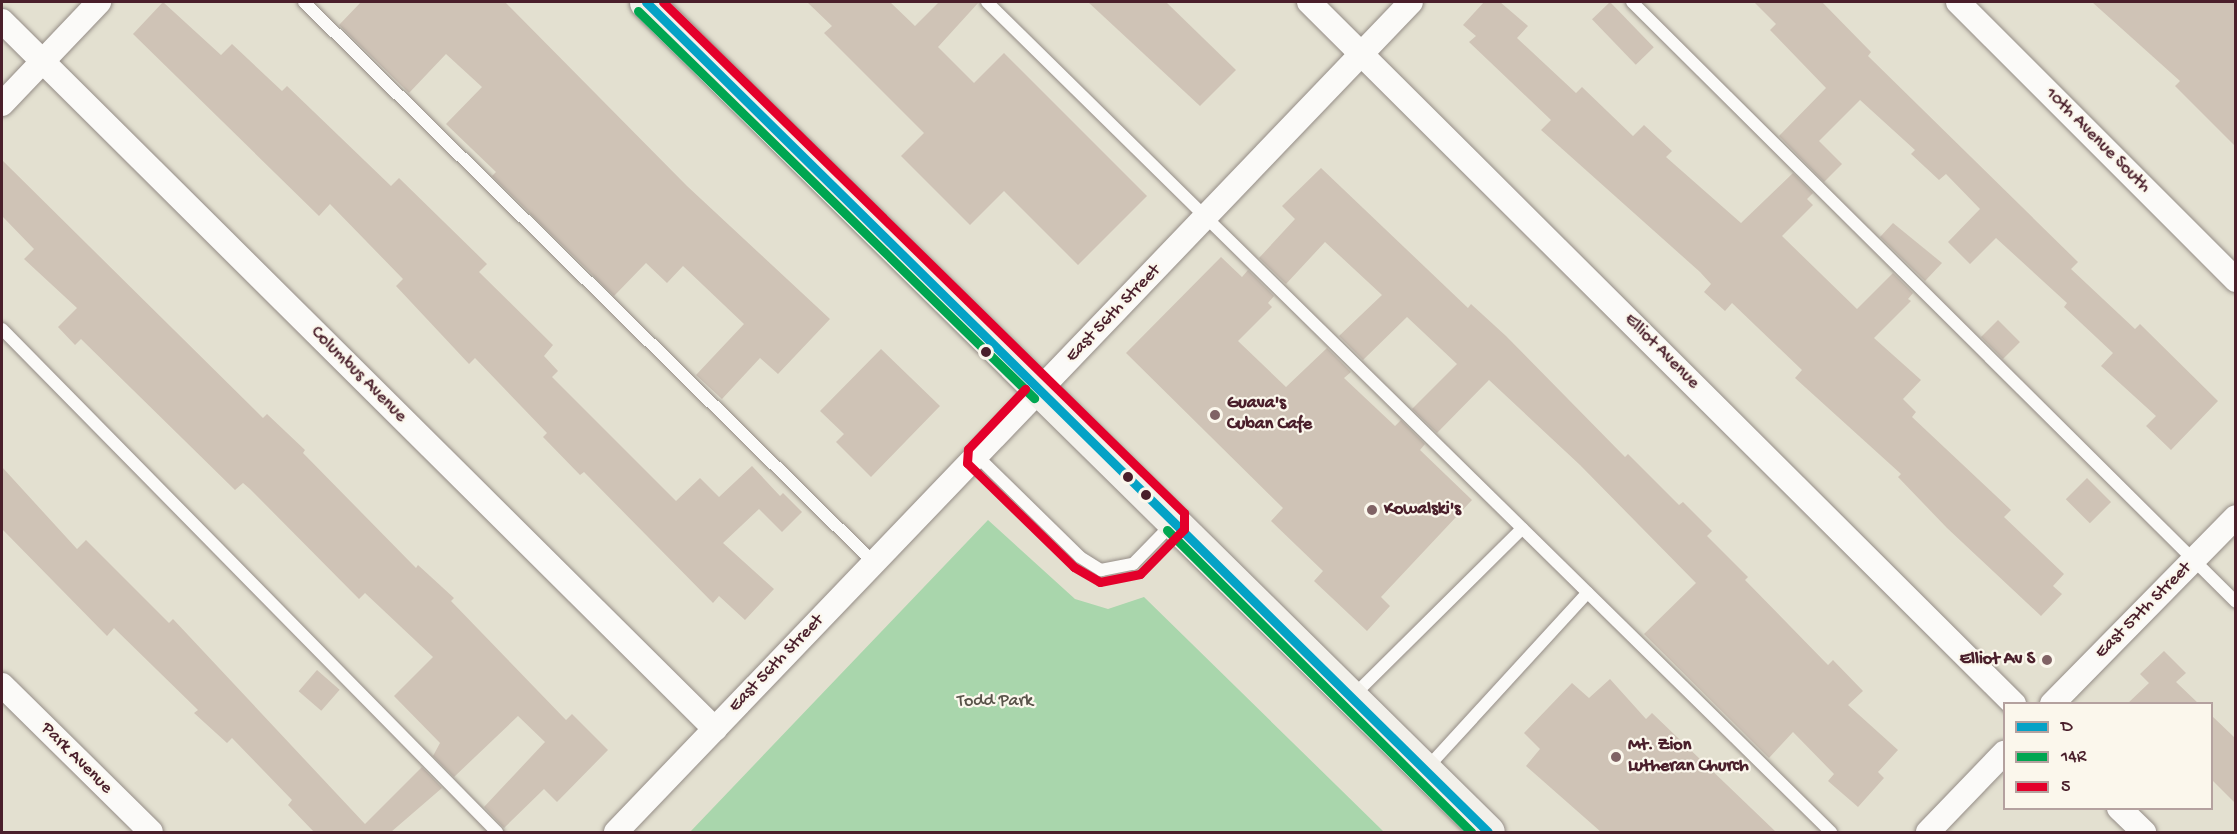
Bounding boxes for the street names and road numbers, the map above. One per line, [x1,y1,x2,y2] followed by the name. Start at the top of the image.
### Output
[2040,84,2154,198] street label: 10th Avenue South
[1062,261,1166,367] street label: East 56th Street
[1619,310,1703,394] street label: Elliot Avenue
[305,322,411,428] street label: Columbus Avenue
[2091,558,2197,664] street label: East 57th Street
[725,611,829,717] street label: East 56th Street
[36,719,116,799] street label: Park Avenue

